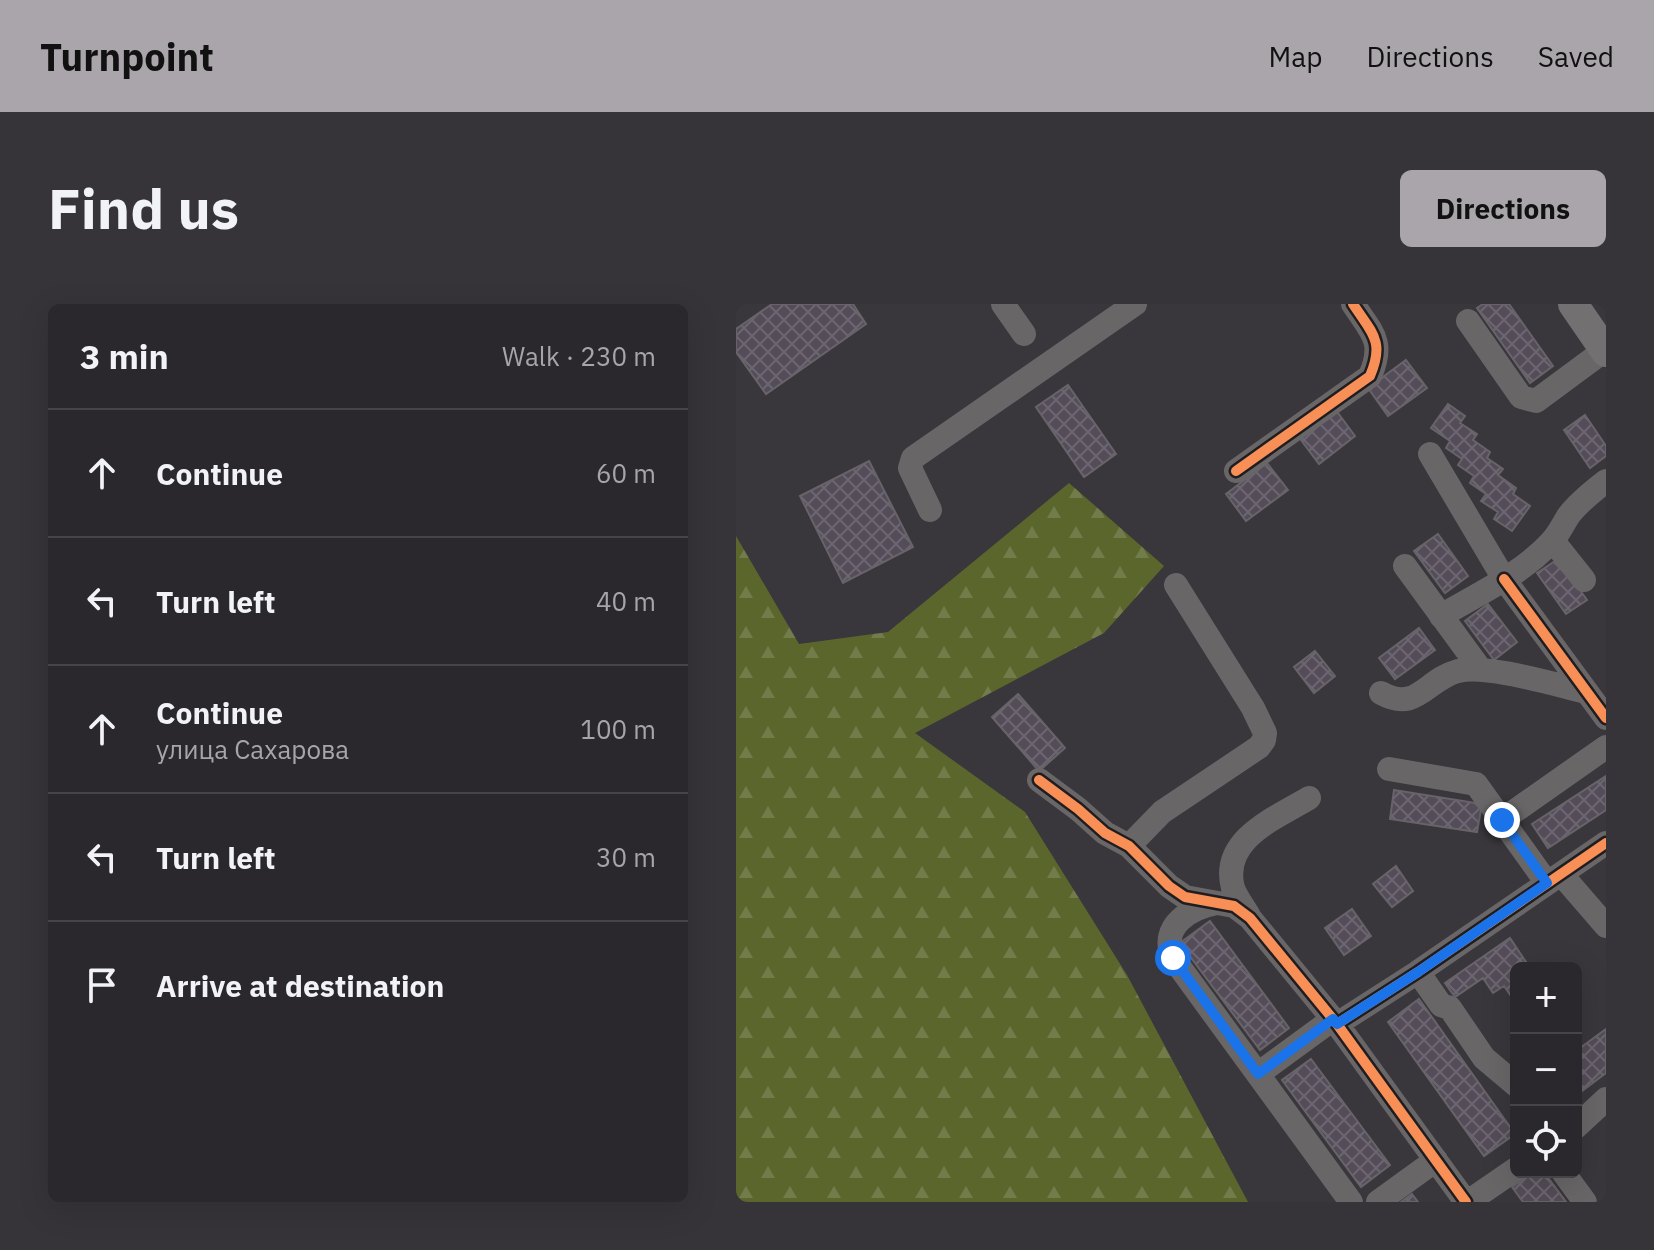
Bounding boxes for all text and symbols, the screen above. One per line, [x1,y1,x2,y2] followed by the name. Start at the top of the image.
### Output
[40,32,214,81] text: Turnpoint
[1268,38,1322,75] text: Map
[1366,38,1494,75] text: Directions
[1538,38,1614,75] text: Saved
[1400,170,1606,247] button: Directions
[48,172,239,244] text: Find us
[80,334,169,378] text: 3 min
[502,339,656,373] text: Walk · 230 m
[80,451,124,495] icon: ahead
[156,454,283,493] text: Continue
[596,456,656,490] text: 60 m
[80,579,124,623] icon: left
[156,582,275,621] text: Turn left
[596,584,656,618] text: 40 m
[156,693,283,732] text: Continue
[80,707,124,751] icon: ahead
[580,712,656,746] text: 100 m
[156,732,349,766] text: улица Сахарова
[1484,802,1520,838] route end
[80,835,124,879] icon: left
[156,838,275,877] text: Turn left
[596,840,656,874] text: 30 m
[1155,940,1191,976] route start
[1510,962,1582,1178] map controls
[1510,962,1582,1034] button: +
[80,963,124,1007] icon: arrive
[156,966,444,1005] text: Arrive at destination
[1510,1034,1582,1106] button: −
[1510,1106,1582,1178] button: locate

